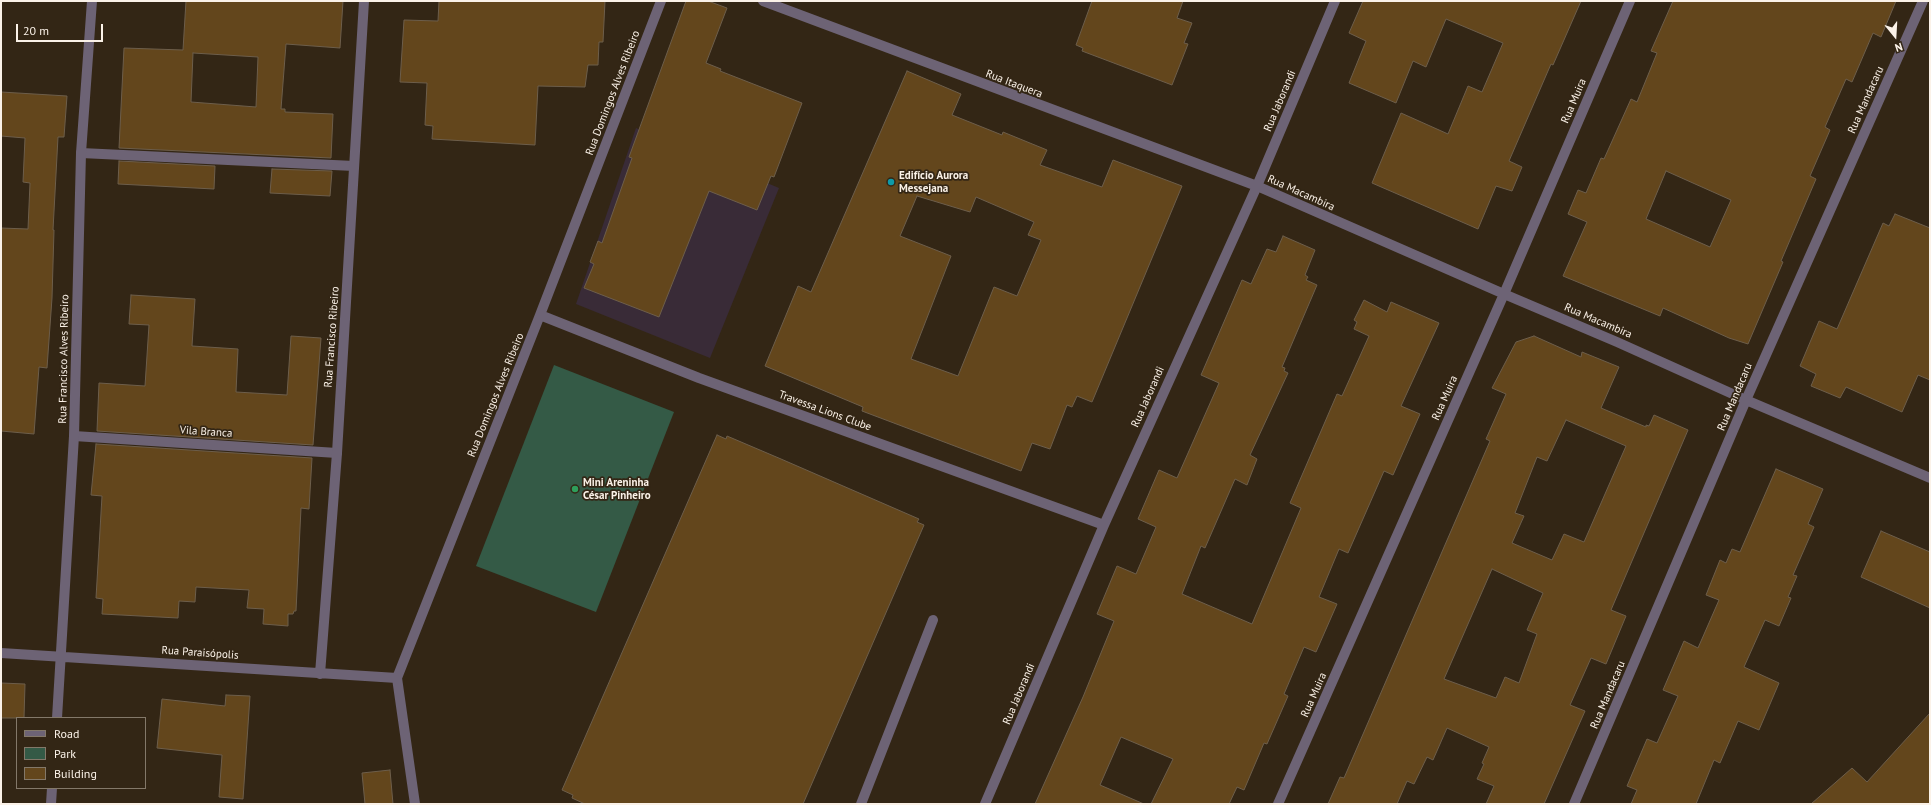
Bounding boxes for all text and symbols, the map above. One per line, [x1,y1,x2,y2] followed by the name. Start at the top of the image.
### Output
[18,16,105,42] scale bar
[1875,16,1915,56] north arrow
[23,23,49,38] text: 20 m
[583,29,643,157] street label: Rua Domingos Alves Ribeiro
[1893,40,1904,55] text: N
[1845,64,1887,136] street label: Rua Mandacaru
[984,67,1044,101] street label: Rua Itaquera
[1261,68,1299,134] street label: Rua Jaborandi
[1559,77,1589,125] street label: Rua Muira
[899,169,968,195] place label: Edifício Aurora Messejana
[1265,172,1337,214] street label: Rua Macambira
[886,177,896,187] marker: Edifício Aurora Messejana
[322,286,342,388] street label: Rua Francisco Ribeiro
[56,294,72,424] street label: Rua Francisco Alves Ribeiro
[1562,301,1634,341] street label: Rua Macambira
[465,331,527,459] street label: Rua Domingos Alves Ribeiro
[1715,361,1755,433] street label: Rua Mandacaru
[1129,364,1167,430] street label: Rua Jaborandi
[1429,374,1461,422] street label: Rua Muira
[777,388,873,434] street label: Travessa Lions Clube
[179,424,233,440] street label: Vila Branca
[583,476,651,502] place label: Mini Areninha César Pinheiro
[570,484,580,494] marker: Mini Areninha César Pinheiro
[161,644,239,662] street label: Rua Paraisópolis
[1588,659,1628,731] street label: Rua Mandacaru
[1000,661,1038,727] street label: Rua Jaborandi
[1298,671,1330,719] street label: Rua Muira
[16,717,146,789] legend
[54,726,79,741] text: Road
[54,746,76,761] text: Park
[54,766,97,781] text: Building

